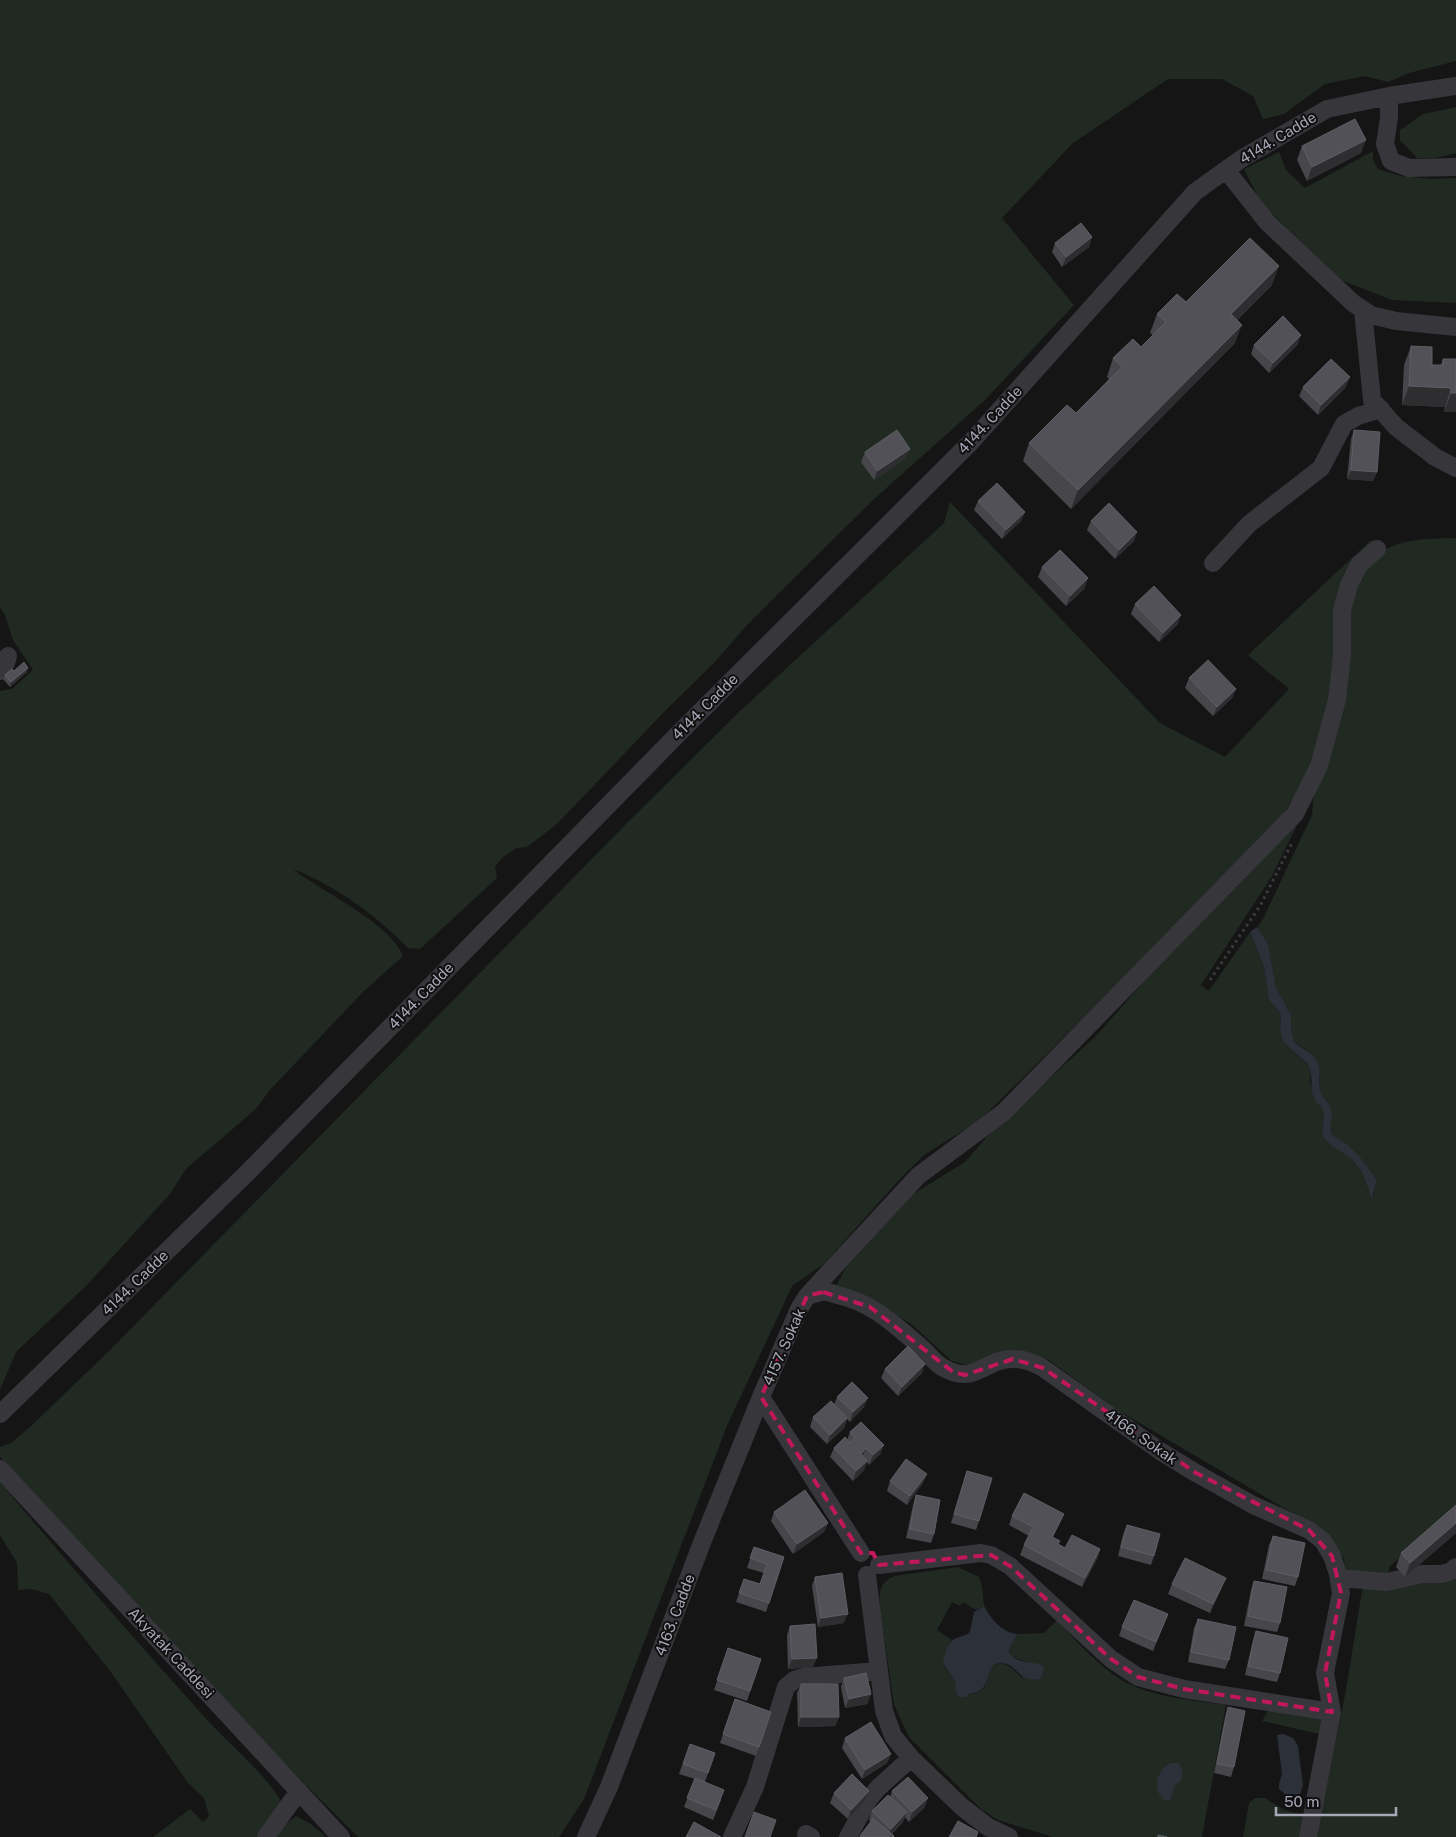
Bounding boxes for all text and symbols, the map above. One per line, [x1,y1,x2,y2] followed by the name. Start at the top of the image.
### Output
[1236,108,1319,167] street label: 4144. Cadde
[954,382,1025,457] street label: 4144. Cadde
[668,670,741,743] street label: 4144. Cadde
[385,959,457,1033] street label: 4144. Cadde
[98,1247,172,1319] street label: 4144. Cadde
[759,1306,808,1388] street label: 4157. Sokak
[1102,1405,1181,1468] street label: 4166. Sokak
[651,1572,698,1658] street label: 4163. Cadde
[125,1604,218,1701] street label: Akyatak Caddesi
[1276,1784,1396,1816] scale bar
[1284,1793,1319,1810] text: 50 m

